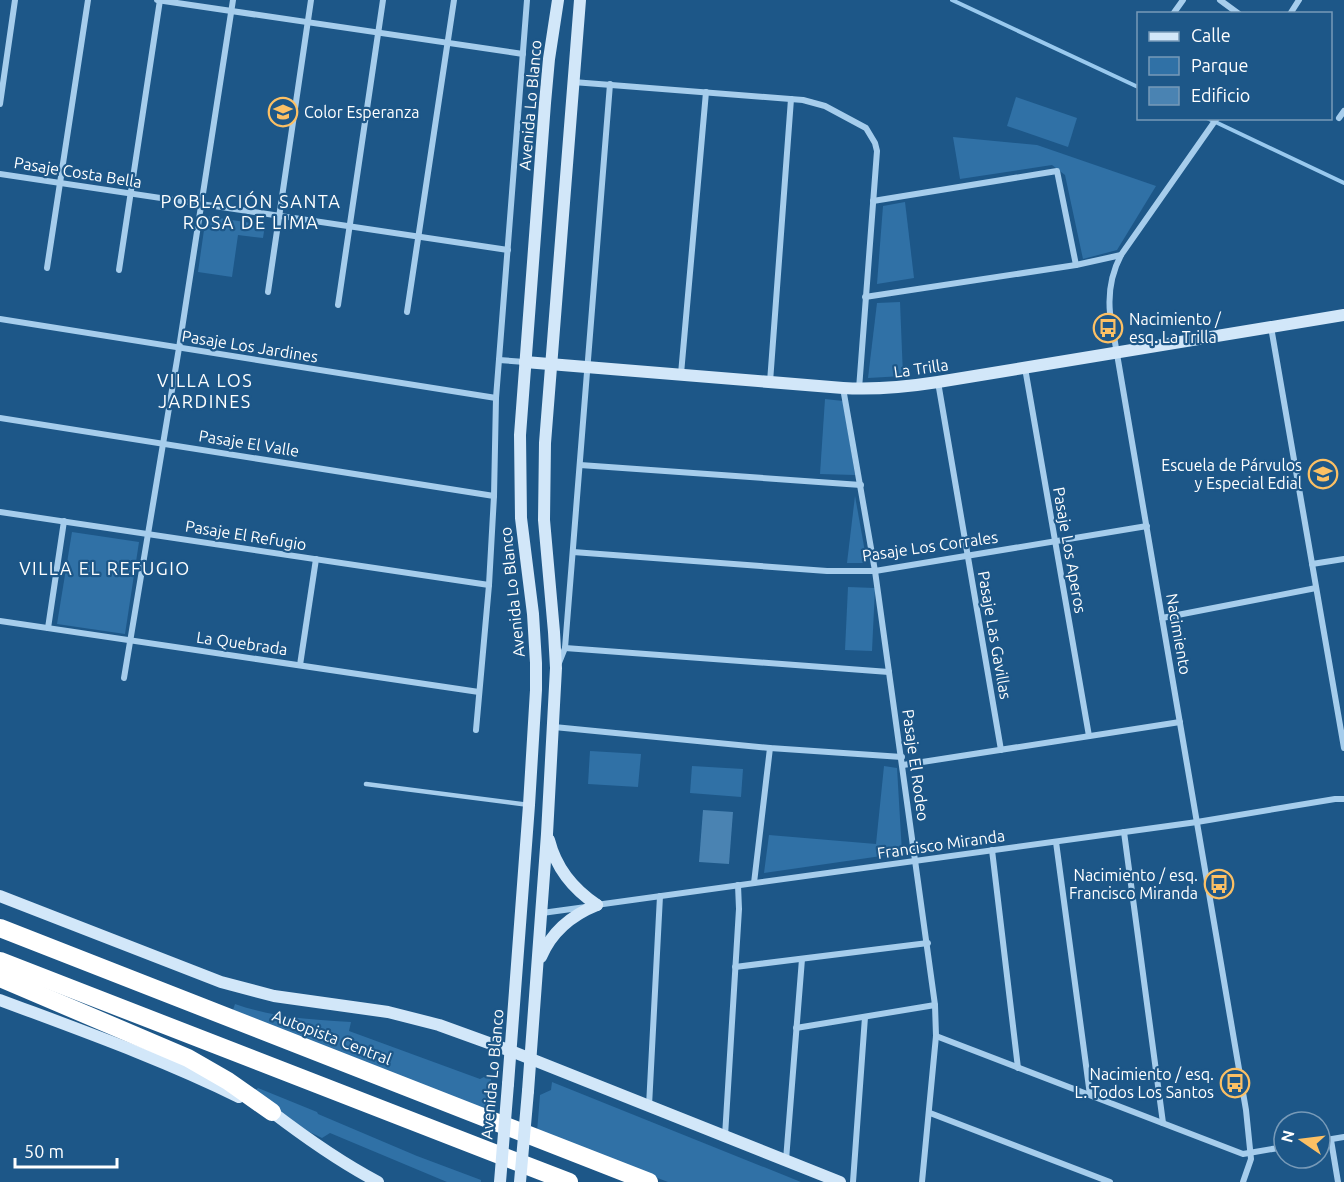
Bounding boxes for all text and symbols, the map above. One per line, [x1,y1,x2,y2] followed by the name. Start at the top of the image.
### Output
[1137,12,1332,120] legend
[1191,25,1231,45] text: Calle
[515,39,545,171] street label: Avenida Lo Blanco
[1191,55,1248,75] text: Parque
[1191,85,1250,105] text: Edificio
[267,96,299,128] school or university icon: Color Esperanza
[304,103,420,121] place label: Color Esperanza
[13,153,143,191] street label: Pasaje Costa Bella
[160,190,342,232] district label: POBLACIÓN SANTA ROSA DE LIMA
[1129,310,1222,346] place label: Nacimiento / esq. La Trilla
[1092,312,1124,344] bus stop icon: Nacimiento / esq. La Trilla
[181,326,319,366] street label: Pasaje Los Jardines
[893,355,949,381] street label: La Trilla
[157,370,253,411] district label: VILLA LOS JARDINES
[198,426,300,460] street label: Pasaje El Valle
[1161,456,1302,492] place label: Escuela de Párvulos y Especial Edial
[1307,458,1339,490] school or university icon: Escuela de Párvulos y Especial Edial
[1050,485,1090,615] street label: Pasaje Los Aperos
[184,517,308,553] street label: Pasaje El Refugio
[496,526,528,658] street label: Avenida Lo Blanco
[861,528,999,564] street label: Pasaje Los Corrales
[19,558,191,578] district label: VILLA EL REFUGIO
[975,569,1015,701] street label: Pasaje Las Gavillas
[1163,592,1195,676] street label: Nacimiento
[195,628,289,658] street label: La Quebrada
[899,708,933,822] street label: Pasaje El Rodeo
[876,826,1006,862] street label: Francisco Miranda
[1069,866,1198,902] place label: Nacimiento / esq. Francisco Miranda
[1203,868,1235,900] bus stop icon: Nacimiento / esq. Francisco Miranda
[270,1006,394,1068] street label: Autopista Central
[477,1008,507,1140] street label: Avenida Lo Blanco
[1075,1065,1214,1101] place label: Nacimiento / esq. L. Todos Los Santos
[1219,1067,1251,1099] bus stop icon: Nacimiento / esq. L. Todos Los Santos
[1272,1110,1332,1170] north arrow
[1277,1128,1298,1144] text: N
[15,1131,117,1169] scale bar
[24,1141,64,1161] text: 50 m

